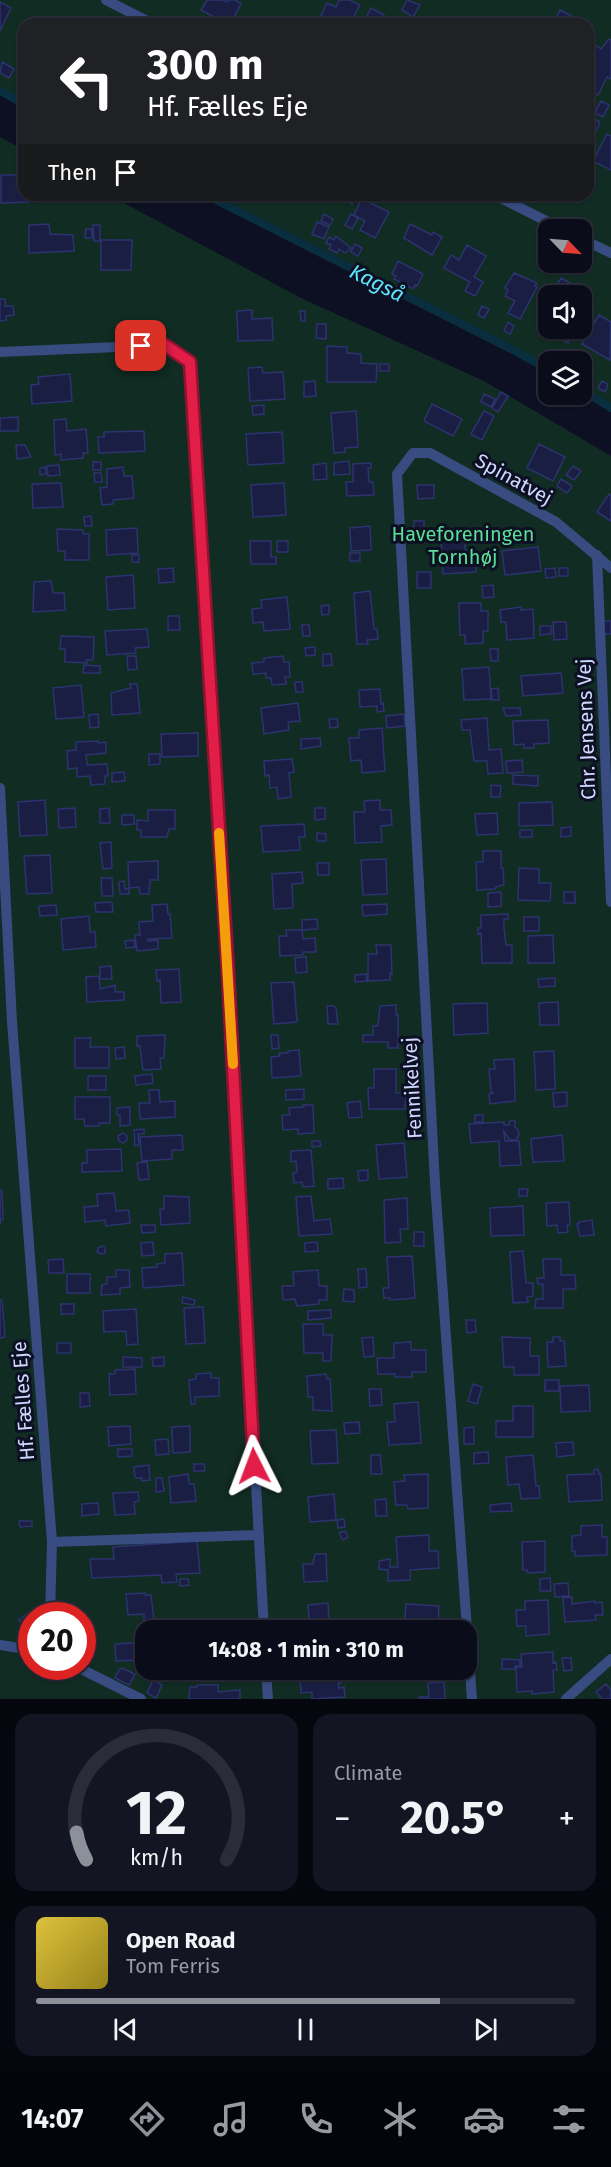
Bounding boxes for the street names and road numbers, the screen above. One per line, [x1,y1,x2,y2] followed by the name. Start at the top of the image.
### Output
[471,448,557,510] street label: Spinatvej
[572,658,600,800] street label: Chr. Jensens Vej
[397,1036,427,1140] street label: Fennikelvej
[7,1341,39,1461] street label: Hf. Fælles Eje

